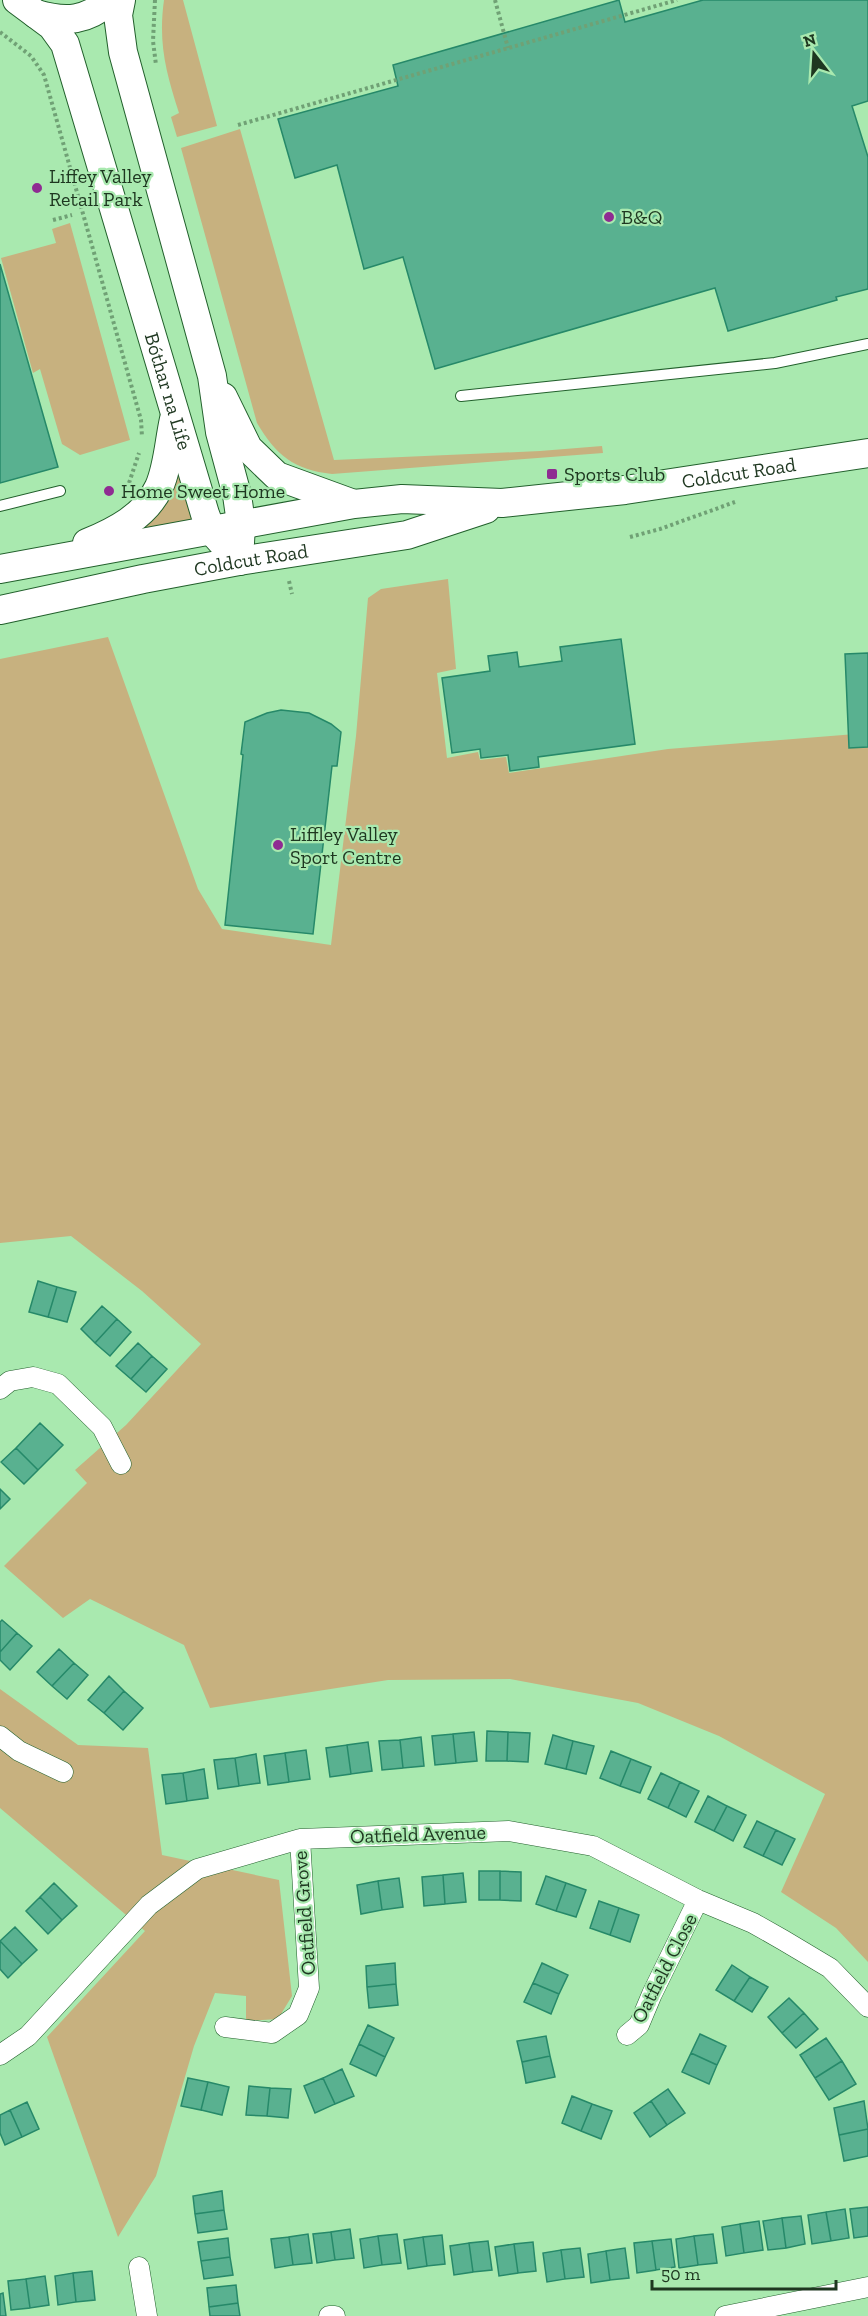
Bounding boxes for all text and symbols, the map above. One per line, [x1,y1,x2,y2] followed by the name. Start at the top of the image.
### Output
[784,24,844,84] north arrow
[801,29,818,51] text: N
[49,164,152,211] place label: Liffey Valley Retail Park
[30,181,44,195] marker: Liffey Valley Retail Park
[621,205,662,229] place label: B&Q
[602,210,616,224] marker: B&Q
[140,330,197,453] street label: Bóthar na Life
[680,452,797,493] street label: Coldcut Road
[564,462,665,486] place label: Sports Club
[545,467,559,481] marker: Sports Club
[121,479,285,503] place label: Home Sweet Home
[102,484,116,498] marker: Home Sweet Home
[192,539,310,581] street label: Coldcut Road
[290,822,401,869] place label: Liffley Valley Sport Centre
[271,838,285,852] marker: Liffley Valley Sport Centre
[350,1820,486,1848] street label: Oatfield Avenue
[288,1850,320,1976] street label: Oatfield Grove
[626,1909,702,2027] street label: Oatfield Close
[652,2253,836,2291] scale bar
[661,2263,701,2285] text: 50 m

